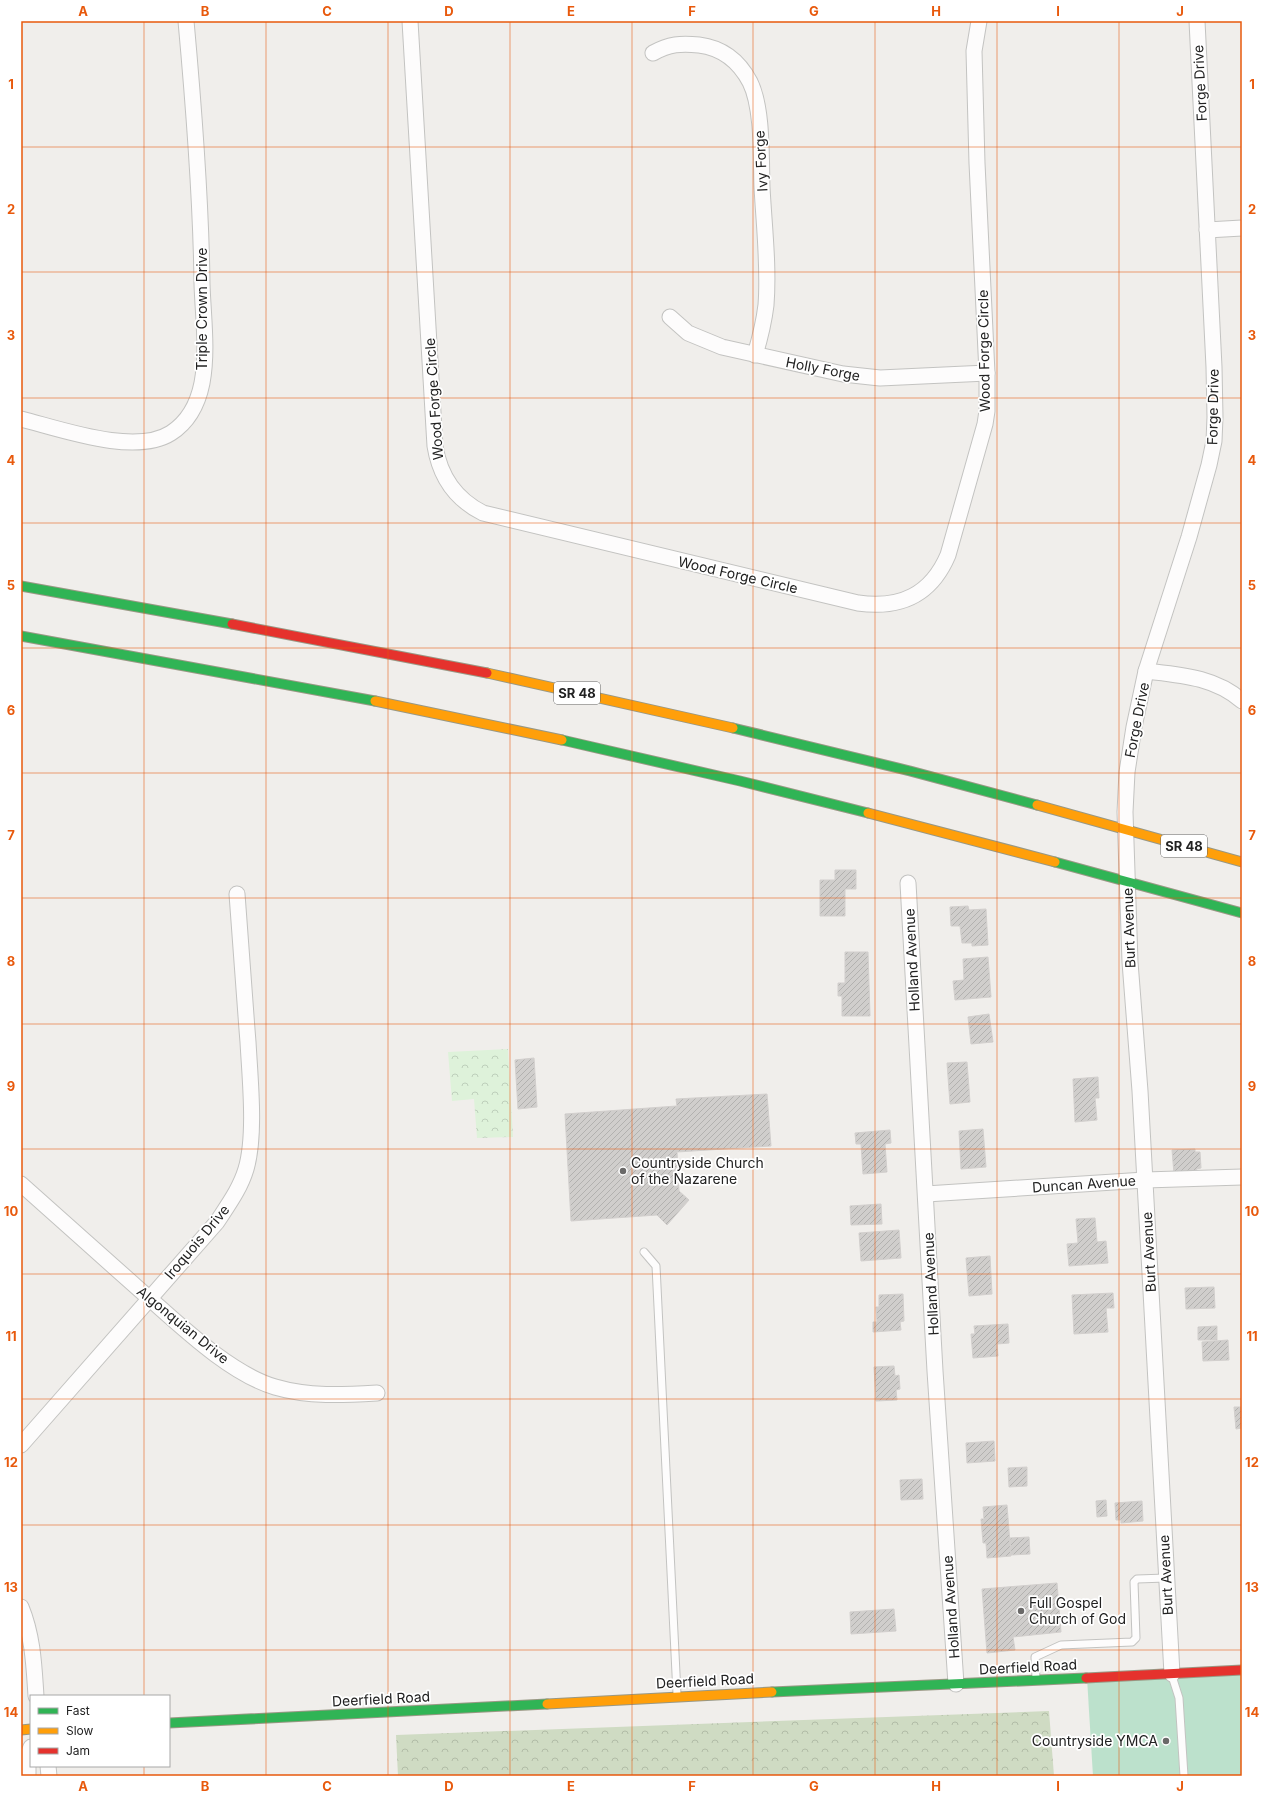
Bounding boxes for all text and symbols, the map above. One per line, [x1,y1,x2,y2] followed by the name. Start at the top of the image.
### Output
[78,3,88,19] text: A
[201,3,210,19] text: B
[322,3,332,19] text: C
[444,3,454,19] text: D
[567,3,575,19] text: E
[688,3,696,19] text: F
[809,3,819,19] text: G
[931,3,941,19] text: H
[1056,3,1060,19] text: I
[1176,3,1184,19] text: J
[1189,44,1210,122] street label: Forge Drive
[8,76,14,92] text: 1
[1249,76,1255,92] text: 1
[750,130,771,192] street label: Ivy Forge
[7,201,15,217] text: 2
[1248,201,1256,217] text: 2
[193,248,210,371] street label: Triple Crown Drive
[974,290,993,412] street label: Wood Forge Circle
[7,327,15,343] text: 3
[1248,327,1256,343] text: 3
[421,337,446,461] street label: Wood Forge Circle
[784,353,862,384] street label: Holly Forge
[1203,369,1222,445] street label: Forge Drive
[7,452,16,468] text: 4
[1248,452,1257,468] text: 4
[677,552,800,597] street label: Wood Forge Circle
[7,577,15,593] text: 5
[1248,577,1256,593] text: 5
[1121,681,1152,759] street label: Forge Drive
[554,682,600,704] road number: SR 48
[7,702,15,718] text: 6
[1248,702,1256,718] text: 6
[7,827,15,843] text: 7
[1248,827,1256,843] text: 7
[1161,835,1207,857] road number: SR 48
[1119,887,1138,969] street label: Burt Avenue
[900,908,923,1012] street label: Holland Avenue
[7,953,15,969] text: 8
[1248,953,1256,969] text: 8
[7,1078,15,1094] text: 9
[1248,1078,1256,1094] text: 9
[631,1154,764,1187] place label: Countryside Church of the Nazarene
[618,1166,628,1176] marker: Countryside Church of the Nazarene
[1031,1171,1136,1196] street label: Duncan Avenue
[161,1201,233,1282] street label: Iroquois Drive
[4,1203,18,1219] text: 10
[1245,1203,1259,1219] text: 10
[1138,1211,1159,1293] street label: Burt Avenue
[919,1232,942,1336] street label: Holland Avenue
[134,1282,233,1367] street label: Algonquian Drive
[5,1328,17,1344] text: 11
[1246,1328,1258,1344] text: 11
[4,1454,18,1470] text: 12
[1245,1454,1259,1470] text: 12
[1155,1534,1176,1616] street label: Burt Avenue
[938,1555,963,1659] street label: Holland Avenue
[4,1579,18,1595] text: 13
[1245,1579,1259,1595] text: 13
[1029,1594,1126,1627] place label: Full Gospel Church of God
[1016,1606,1026,1616] marker: Full Gospel Church of God
[978,1655,1078,1678] street label: Deerfield Road
[655,1669,755,1692] street label: Deerfield Road
[331,1687,431,1710] street label: Deerfield Road
[30,1695,170,1767] legend
[66,1703,90,1718] text: Fast
[4,1704,18,1720] text: 14
[1245,1704,1259,1720] text: 14
[66,1723,94,1738] text: Slow
[1032,1732,1158,1749] place label: Countryside YMCA
[1161,1736,1171,1746] marker: Countryside YMCA
[66,1743,90,1758] text: Jam
[78,1778,88,1794] text: A
[201,1778,210,1794] text: B
[322,1778,332,1794] text: C
[444,1778,454,1794] text: D
[567,1778,575,1794] text: E
[688,1778,696,1794] text: F
[809,1778,819,1794] text: G
[931,1778,941,1794] text: H
[1056,1778,1060,1794] text: I
[1176,1778,1184,1794] text: J

